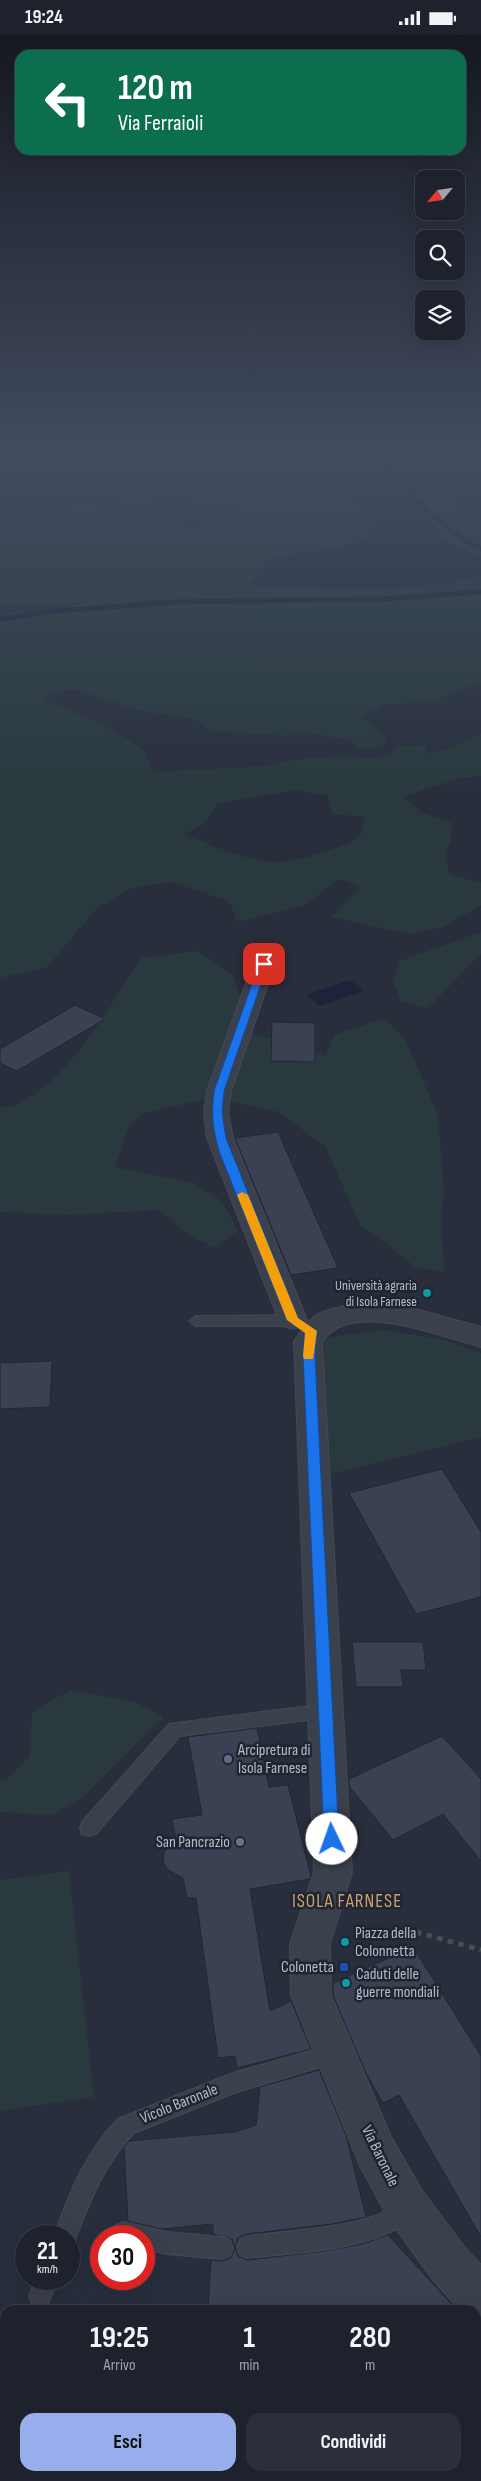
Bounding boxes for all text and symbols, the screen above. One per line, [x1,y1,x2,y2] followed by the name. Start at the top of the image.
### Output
[25,6,63,29] text: 19:24
[118,67,193,110] text: 120 m
[35,70,100,135] icon: left
[118,110,203,137] text: Via Ferraioli
[415,170,465,220] north arrow
[415,170,465,340] map controls
[415,230,465,280] button: search
[415,290,465,340] button: layers
[243,943,285,985] pin
[250,950,278,978] icon: arrive
[335,1277,417,1310] place label: Università agraria di Isola Farnese
[421,1287,433,1299] marker: Università agraria di Isola Farnese
[237,1741,310,1778] place label: Arcipretura di Isola Farnese
[222,1753,234,1765] marker: Arcipretura di Isola Farnese
[305,1812,357,1864] position arrow
[156,1833,230,1852] place label: San Pancrazio
[234,1836,246,1848] marker: San Pancrazio
[292,1890,402,1913] district label: ISOLA FARNESE
[355,1924,416,1961] place label: Piazza della Colonnetta
[339,1936,351,1948] marker: Piazza della Colonnetta
[281,1958,334,1977] place label: Colonetta
[338,1961,350,1973] marker: Colonetta
[356,1965,439,2002] place label: Caduti delle guerre mondiali
[340,1977,352,1989] marker: Caduti delle guerre mondiali
[137,2080,221,2128] street label: Vicolo Baronale
[357,2122,403,2190] street label: Via Baronale
[90,2225,155,2290] speed limit sign: 30
[37,2236,58,2267] text: 21
[37,2262,58,2277] text: km/h
[90,2320,149,2356] text: 19:25
[243,2320,255,2356] text: 1
[349,2320,391,2356] text: 280
[104,2356,136,2375] text: Arrivo
[239,2356,259,2375] text: min
[365,2356,375,2375] text: m
[20,2413,236,2471] button: Esci
[246,2413,461,2471] button: Condividi

